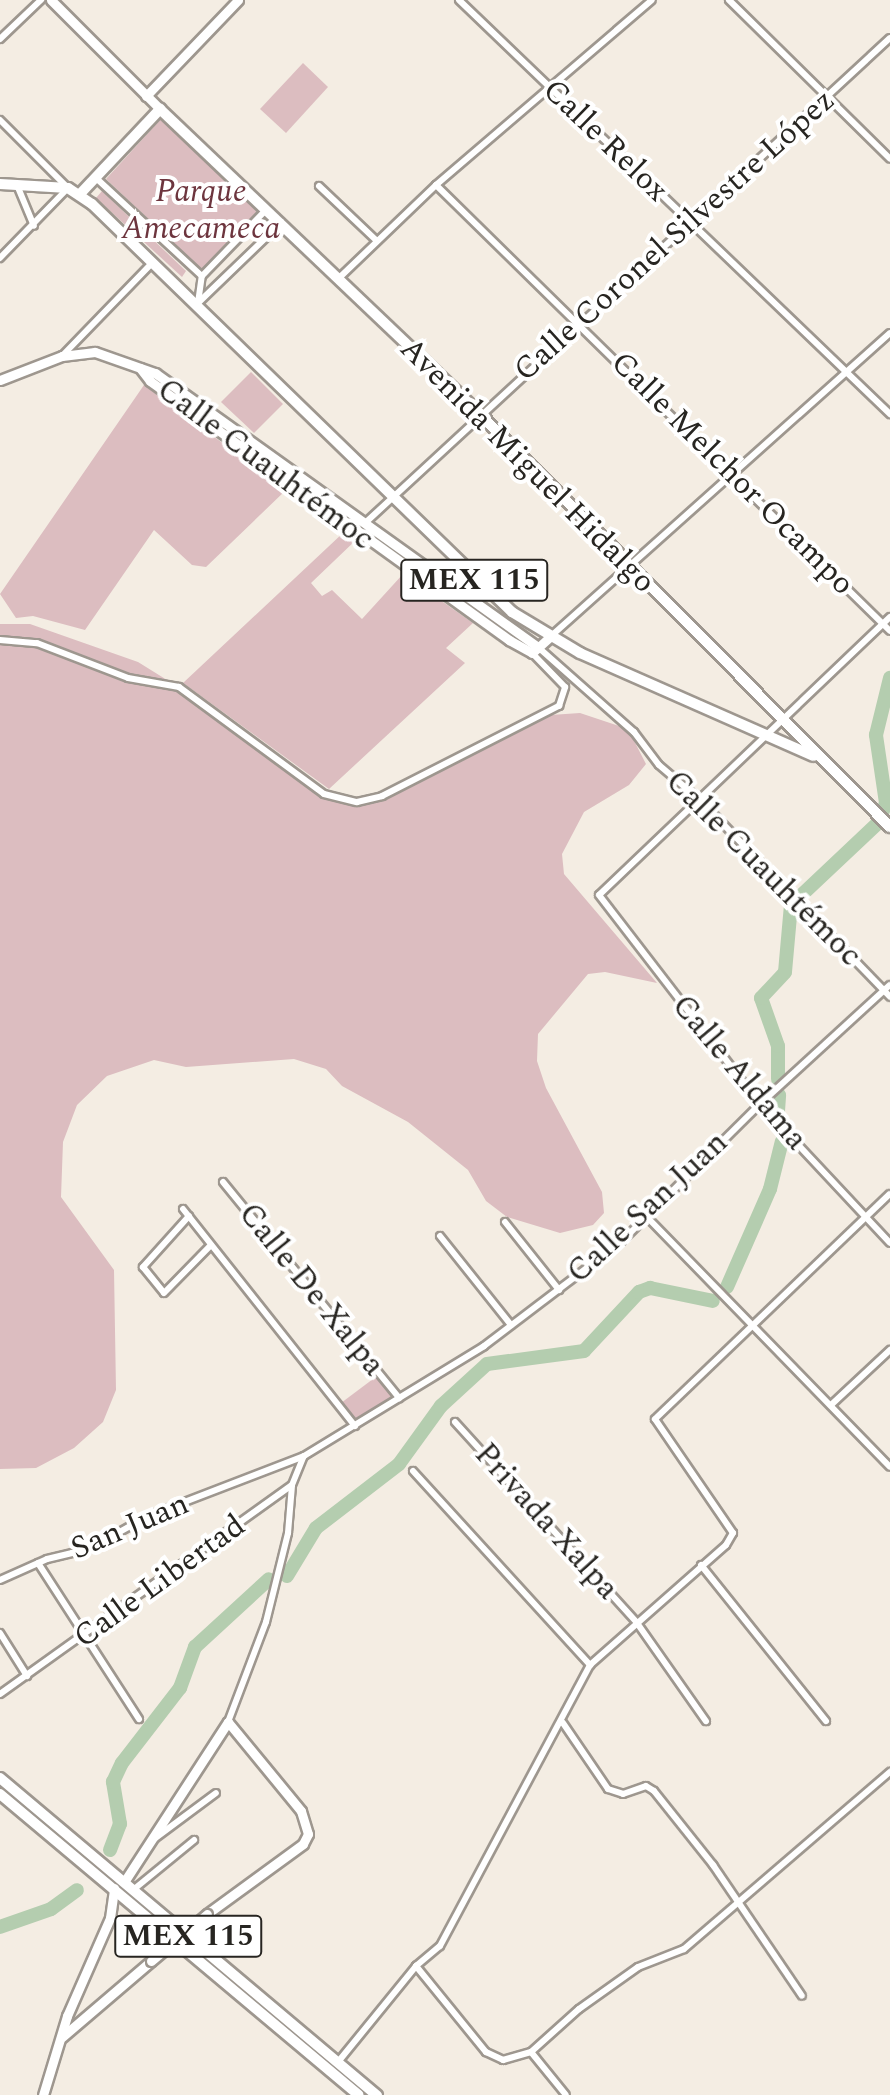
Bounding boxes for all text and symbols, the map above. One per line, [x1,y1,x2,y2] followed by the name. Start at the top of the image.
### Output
[534,72,676,210] street label: Calle Relox
[507,82,843,390] street label: Calle Coronel Silvestre López
[121,174,281,249] park label: Parque Amecameca
[391,330,663,602] street label: Avenida Miguel Hidalgo
[602,344,862,604] street label: Calle Melchor Ocampo
[149,371,381,559] street label: Calle Cuauhtémoc
[400,554,548,606] road number: MEX 115
[657,763,869,975] street label: Calle Cuauhtémoc
[663,988,815,1158] street label: Calle Aldama
[560,1124,736,1292] street label: Calle San Juan
[230,1196,392,1384] street label: Calle De Xalpa
[466,1436,626,1608] street label: Privada Xalpa
[65,1485,195,1569] street label: San Juan
[67,1507,253,1657] street label: Calle Libertad
[114,1910,262,1962] road number: MEX 115

